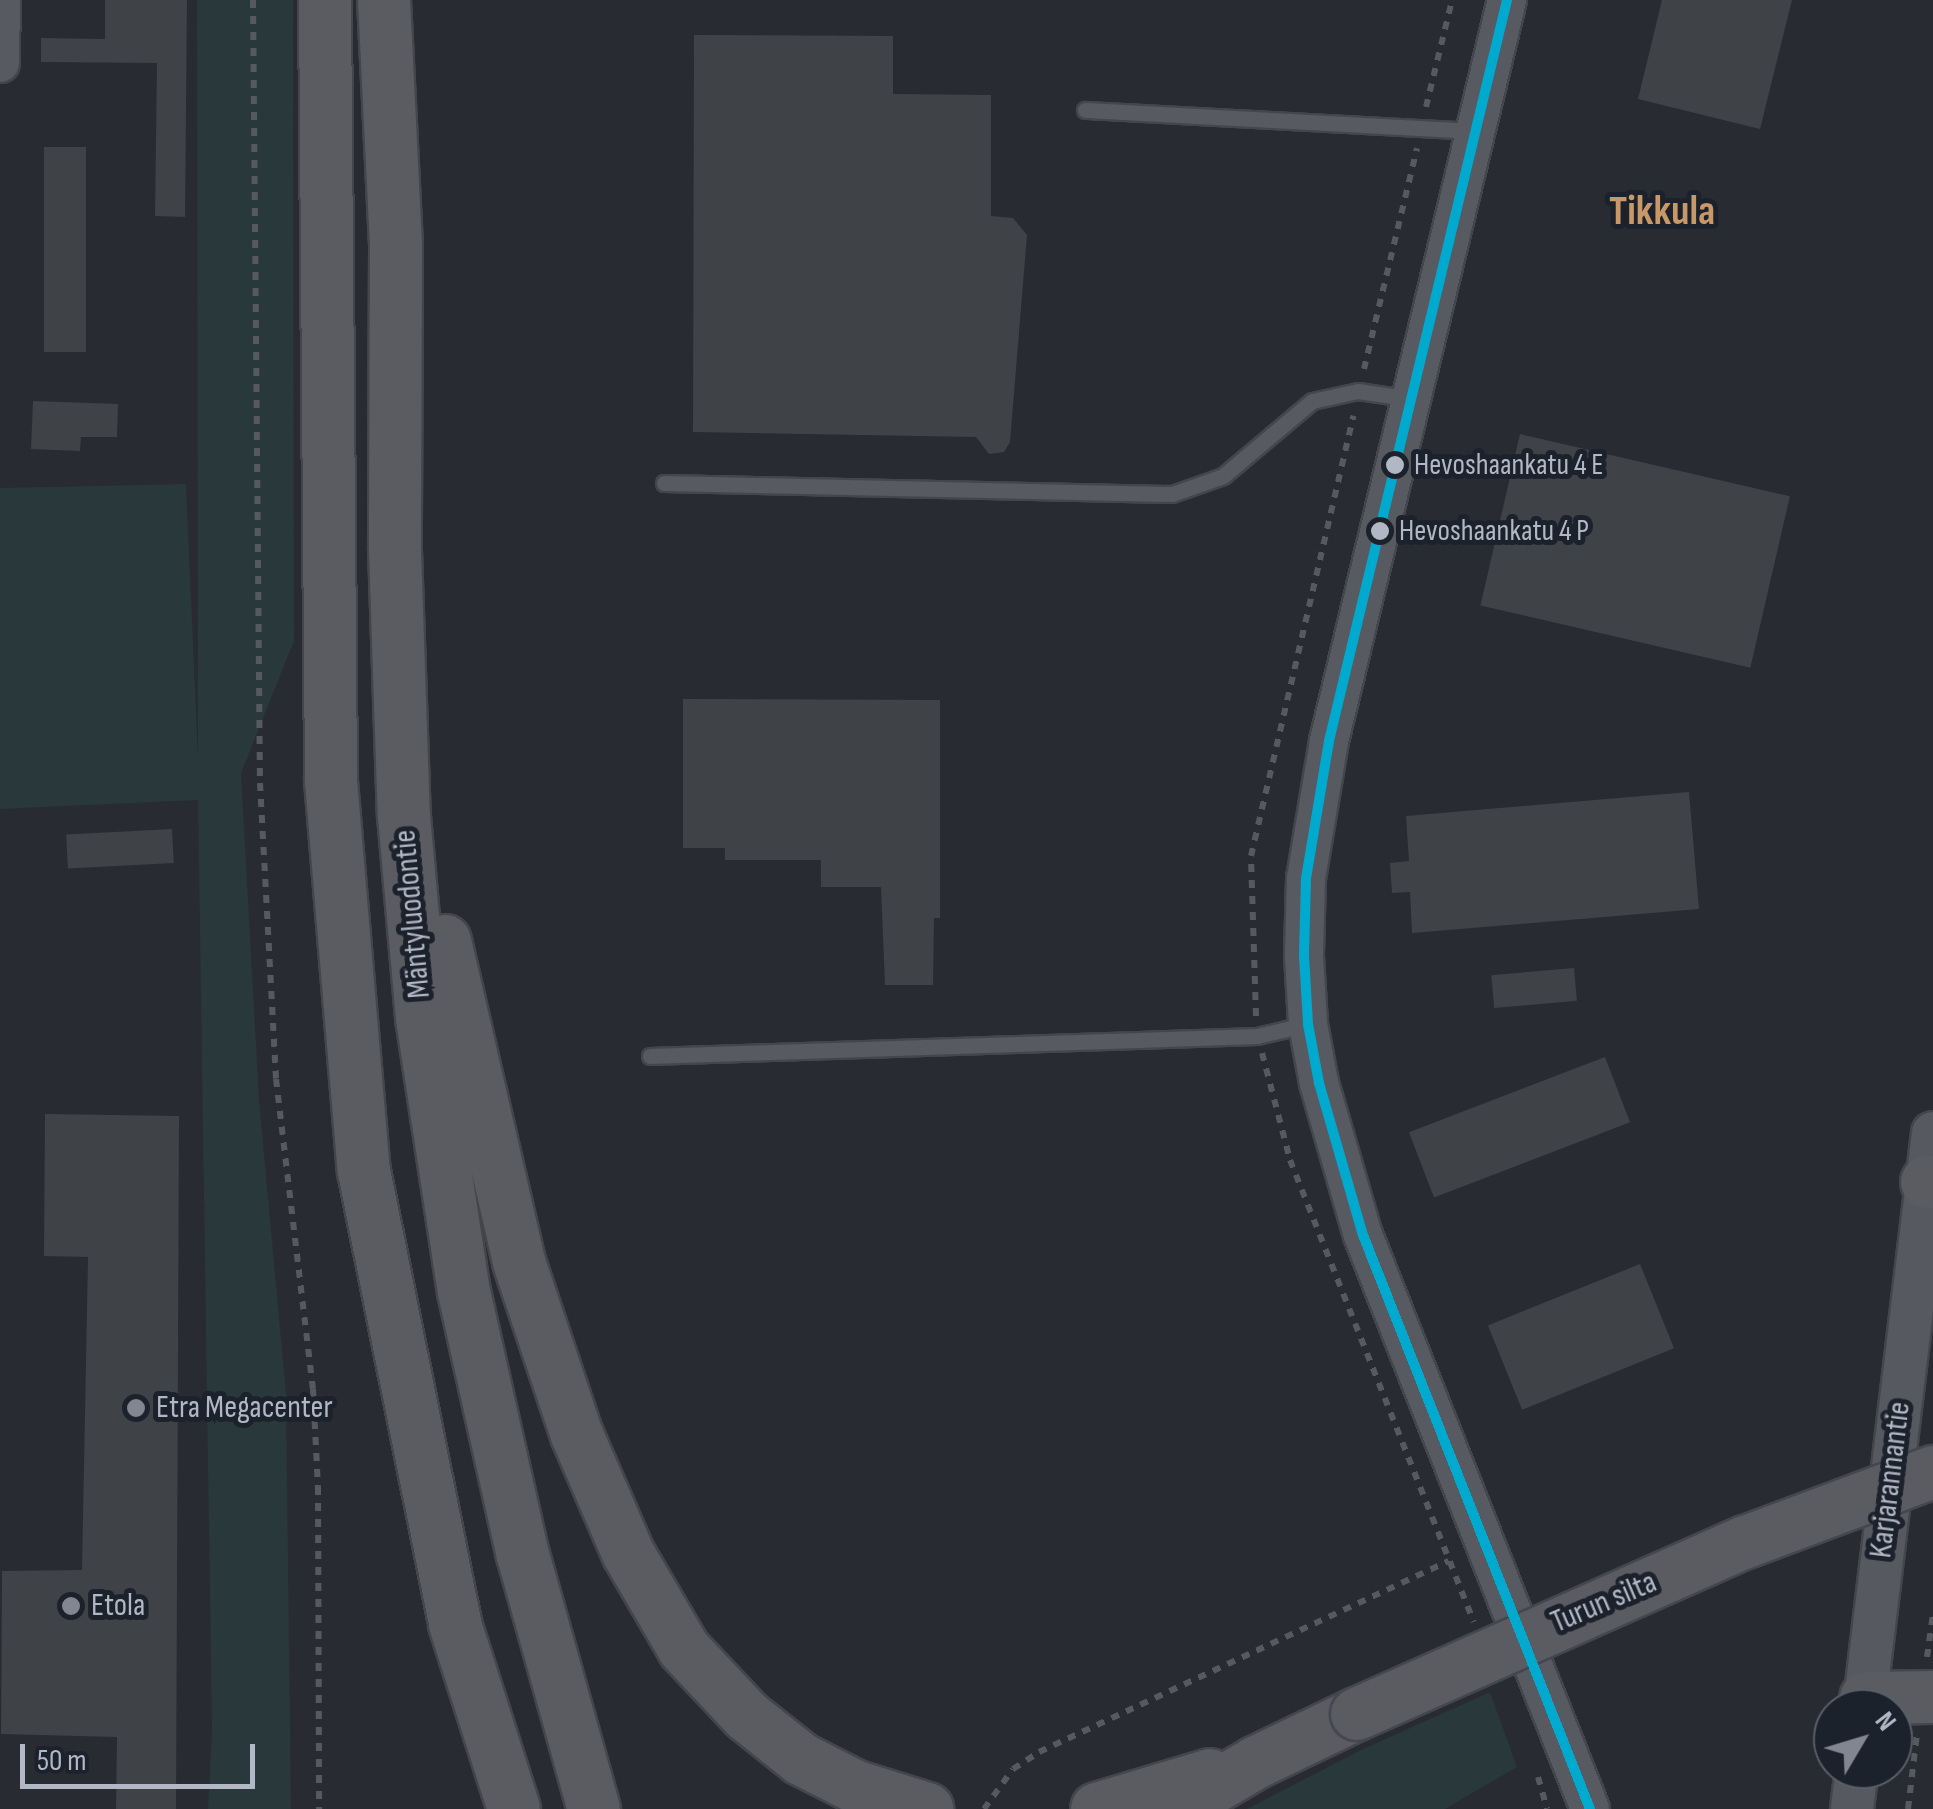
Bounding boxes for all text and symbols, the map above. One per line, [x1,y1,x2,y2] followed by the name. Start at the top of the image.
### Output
[1609,187,1715,237] district label: Tikkula
[1414,447,1604,483] place label: Hevoshaankatu 4 E
[1385,455,1405,475] marker: Hevoshaankatu 4 E
[1399,513,1589,549] place label: Hevoshaankatu 4 P
[1370,521,1390,541] marker: Hevoshaankatu 4 P
[387,828,439,1000] street label: Mäntyluodontie
[156,1389,333,1427] place label: Etra Megacenter
[125,1397,147,1419] marker: Etra Megacenter
[1862,1400,1920,1560] street label: Karjarannantie
[1546,1564,1662,1642] street label: Turun silta
[91,1587,145,1625] place label: Etola
[60,1595,82,1617] marker: Etola
[1813,1689,1913,1789] north arrow
[1868,1705,1903,1737] text: N
[25,1724,260,1786] scale bar
[37,1743,86,1779] text: 50 m

